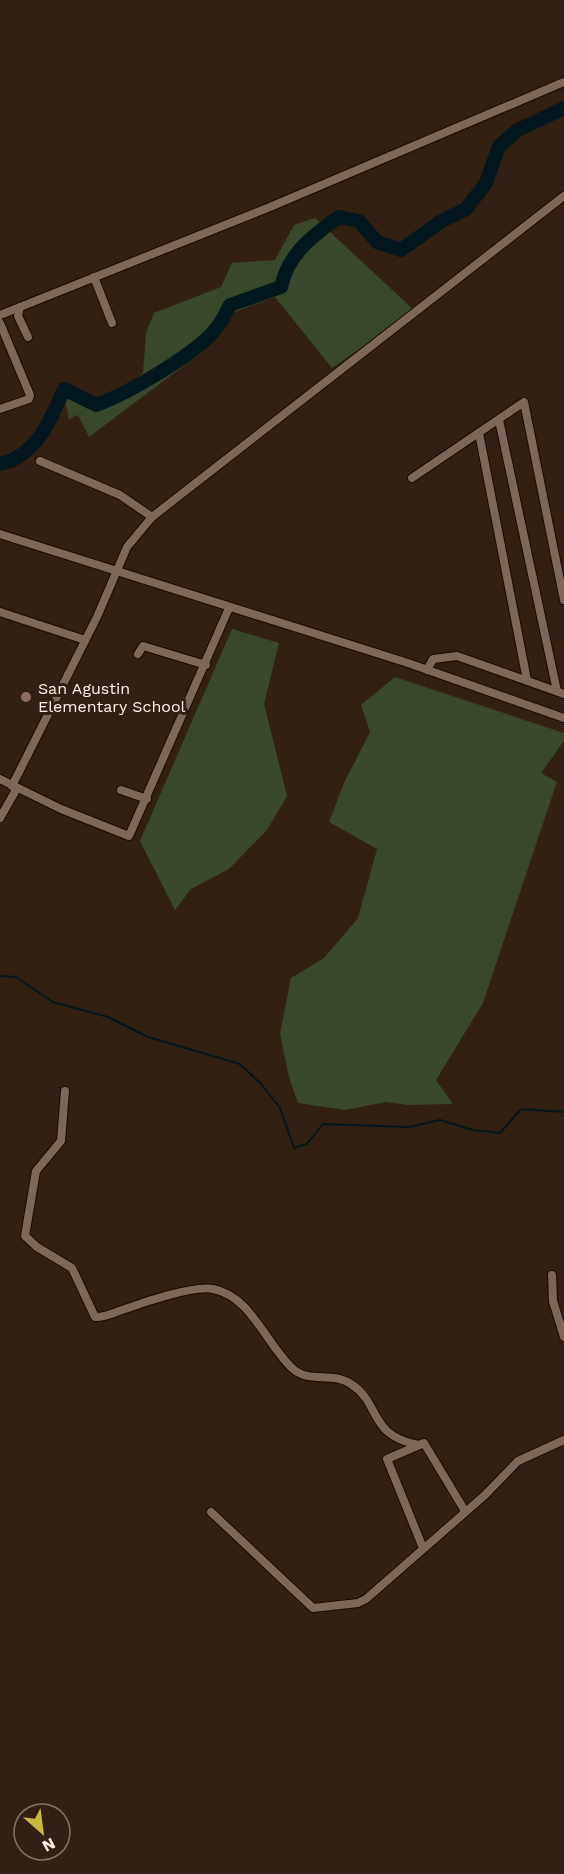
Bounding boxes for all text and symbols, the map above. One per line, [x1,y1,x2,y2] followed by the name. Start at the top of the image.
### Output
[38,679,186,716] place label: San Agustin Elementary School
[19,690,33,704] marker: San Agustin Elementary School
[12,1802,72,1862] north arrow
[39,1834,59,1856] text: N

